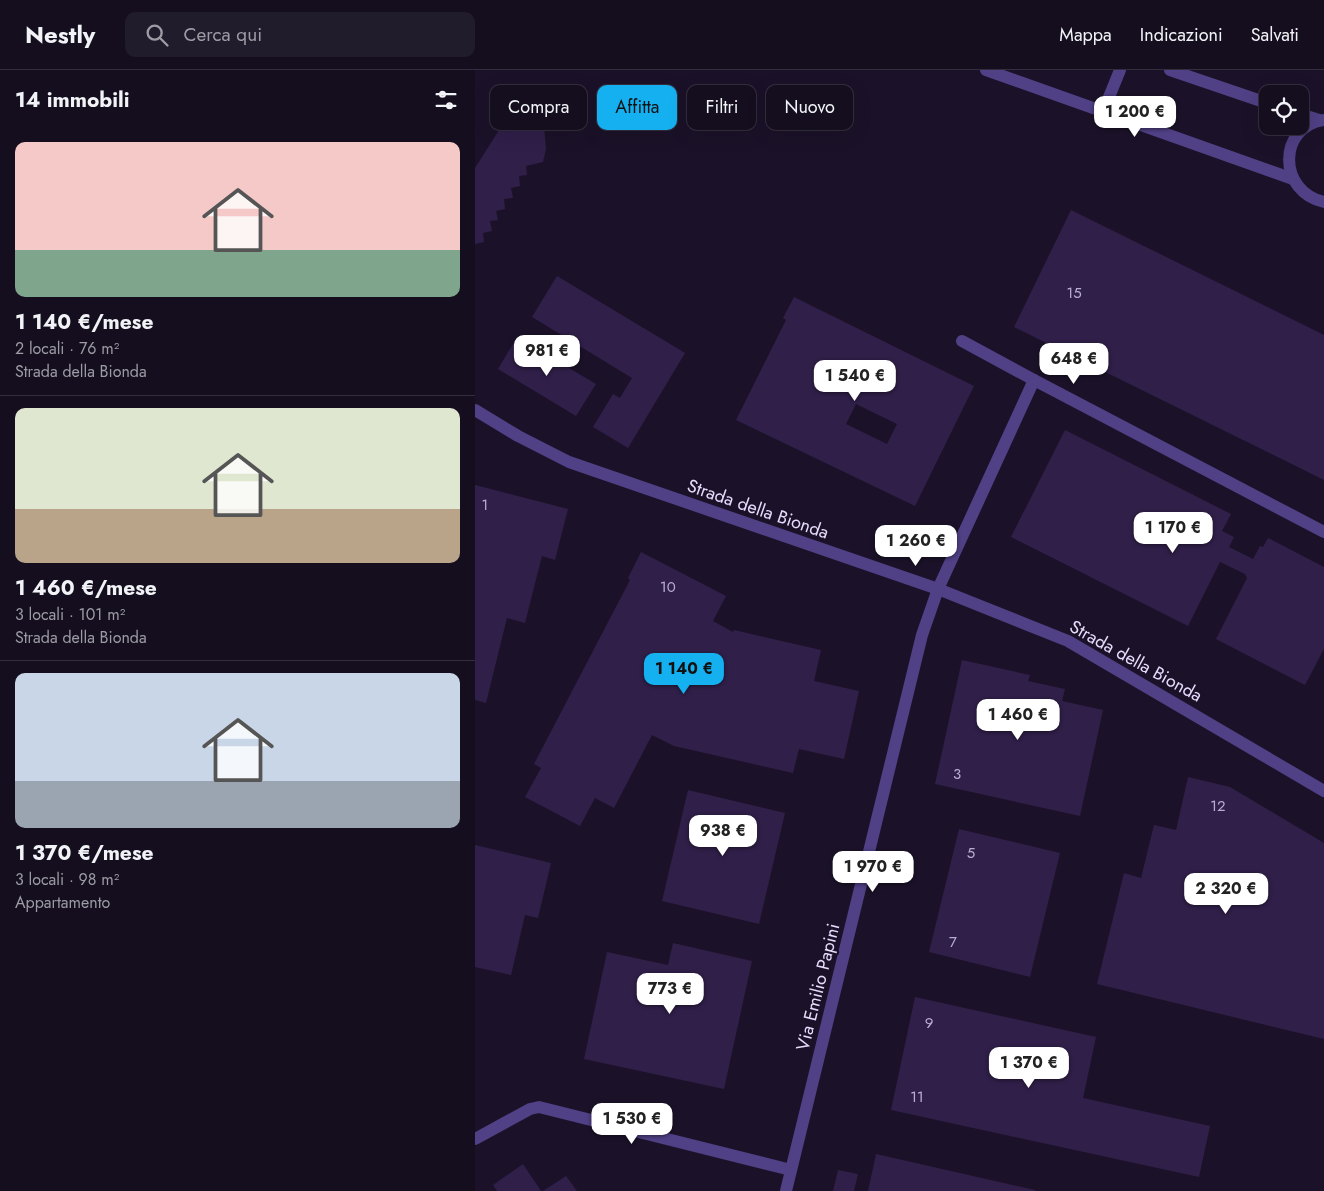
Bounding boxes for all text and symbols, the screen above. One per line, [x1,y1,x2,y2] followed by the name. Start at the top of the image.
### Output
[125,12,475,57] search box
[25,17,95,52] text: Nestly
[143,21,171,49] icon: search
[183,21,262,48] text: Cerca qui
[1059,22,1112,48] text: Mappa
[1140,22,1223,48] text: Indicazioni
[1251,22,1299,48] text: Salvati
[15,85,130,115] text: 14 immobili
[490,85,587,130] chip: Compra
[597,85,677,130] chip: Affitta
[687,85,756,130] chip: Filtri
[766,85,853,130] chip: Nuovo
[1259,85,1309,135] map controls
[1259,85,1309,135] button: locate
[432,86,460,114] icon: filters
[1089,96,1181,138] pin: 1 200 €
[1105,100,1165,123] text: 1 200 €
[193,175,283,265] icon: home
[1066,282,1082,304] house number: 15
[15,307,153,337] text: 1 140 €/mese
[512,334,582,377] pin: 981 €
[15,337,119,360] text: 2 locali · 76 m²
[525,339,569,362] text: 981 €
[1039,342,1109,385] pin: 648 €
[1050,347,1098,370] text: 648 €
[15,360,147,383] text: Strada della Bionda
[809,360,901,402] pin: 1 540 €
[825,364,885,387] text: 1 540 €
[193,440,283,530] icon: home
[684,473,832,545] street label: Strada della Bionda
[482,494,488,516] house number: 1
[1127,512,1219,554] pin: 1 170 €
[1145,516,1201,539] text: 1 170 €
[870,524,962,567] pin: 1 260 €
[886,529,946,552] text: 1 260 €
[15,573,157,603] text: 1 460 €/mese
[660,576,676,598] house number: 10
[15,603,125,626] text: 3 locali · 101 m²
[1065,614,1207,708] street label: Strada della Bionda
[15,626,147,649] text: Strada della Bionda
[638,652,730,695] pin: 1 140 €
[655,657,713,680] text: 1 140 €
[972,698,1064,741] pin: 1 460 €
[988,703,1048,726] text: 1 460 €
[193,705,283,795] icon: home
[953,763,961,785] house number: 3
[1210,795,1226,817] house number: 12
[688,814,758,857] pin: 938 €
[700,819,746,842] text: 938 €
[15,838,154,868] text: 1 370 €/mese
[967,842,975,864] house number: 5
[827,850,919,893] pin: 1 970 €
[844,855,902,878] text: 1 970 €
[15,868,119,891] text: 3 locali · 98 m²
[1180,872,1272,915] pin: 2 320 €
[1195,877,1257,900] text: 2 320 €
[15,891,110,914] text: Appartamento
[790,921,846,1053] street label: Via Emilio Papini
[949,931,957,953] house number: 7
[635,972,705,1015] pin: 773 €
[648,977,692,1000] text: 773 €
[925,1012,933,1034] house number: 9
[983,1046,1075,1089] pin: 1 370 €
[1000,1051,1058,1074] text: 1 370 €
[910,1086,924,1108] house number: 11
[586,1102,678,1145] pin: 1 530 €
[602,1107,662,1130] text: 1 530 €

